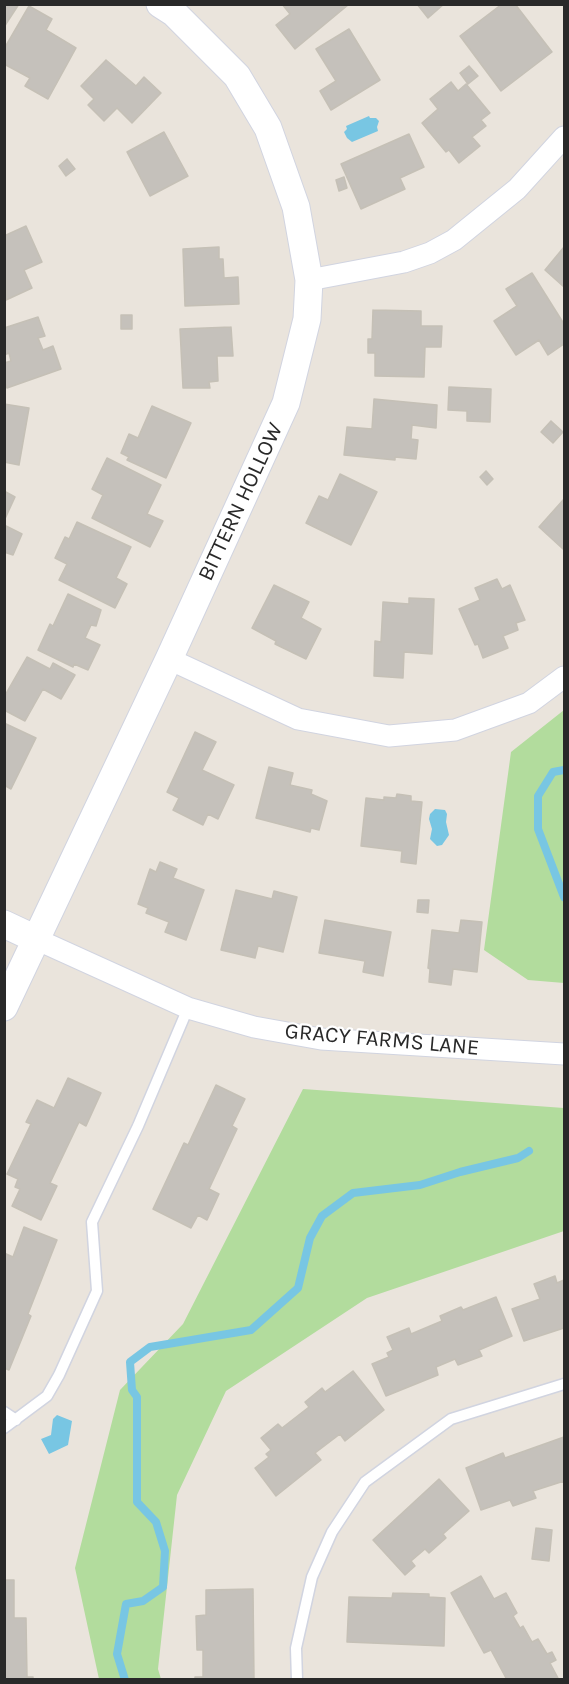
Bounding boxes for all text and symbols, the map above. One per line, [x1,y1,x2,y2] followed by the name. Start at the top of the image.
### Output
[193,419,289,585] street label: BITTERN HOLLOW
[284,1018,480,1062] street label: GRACY FARMS LANE

